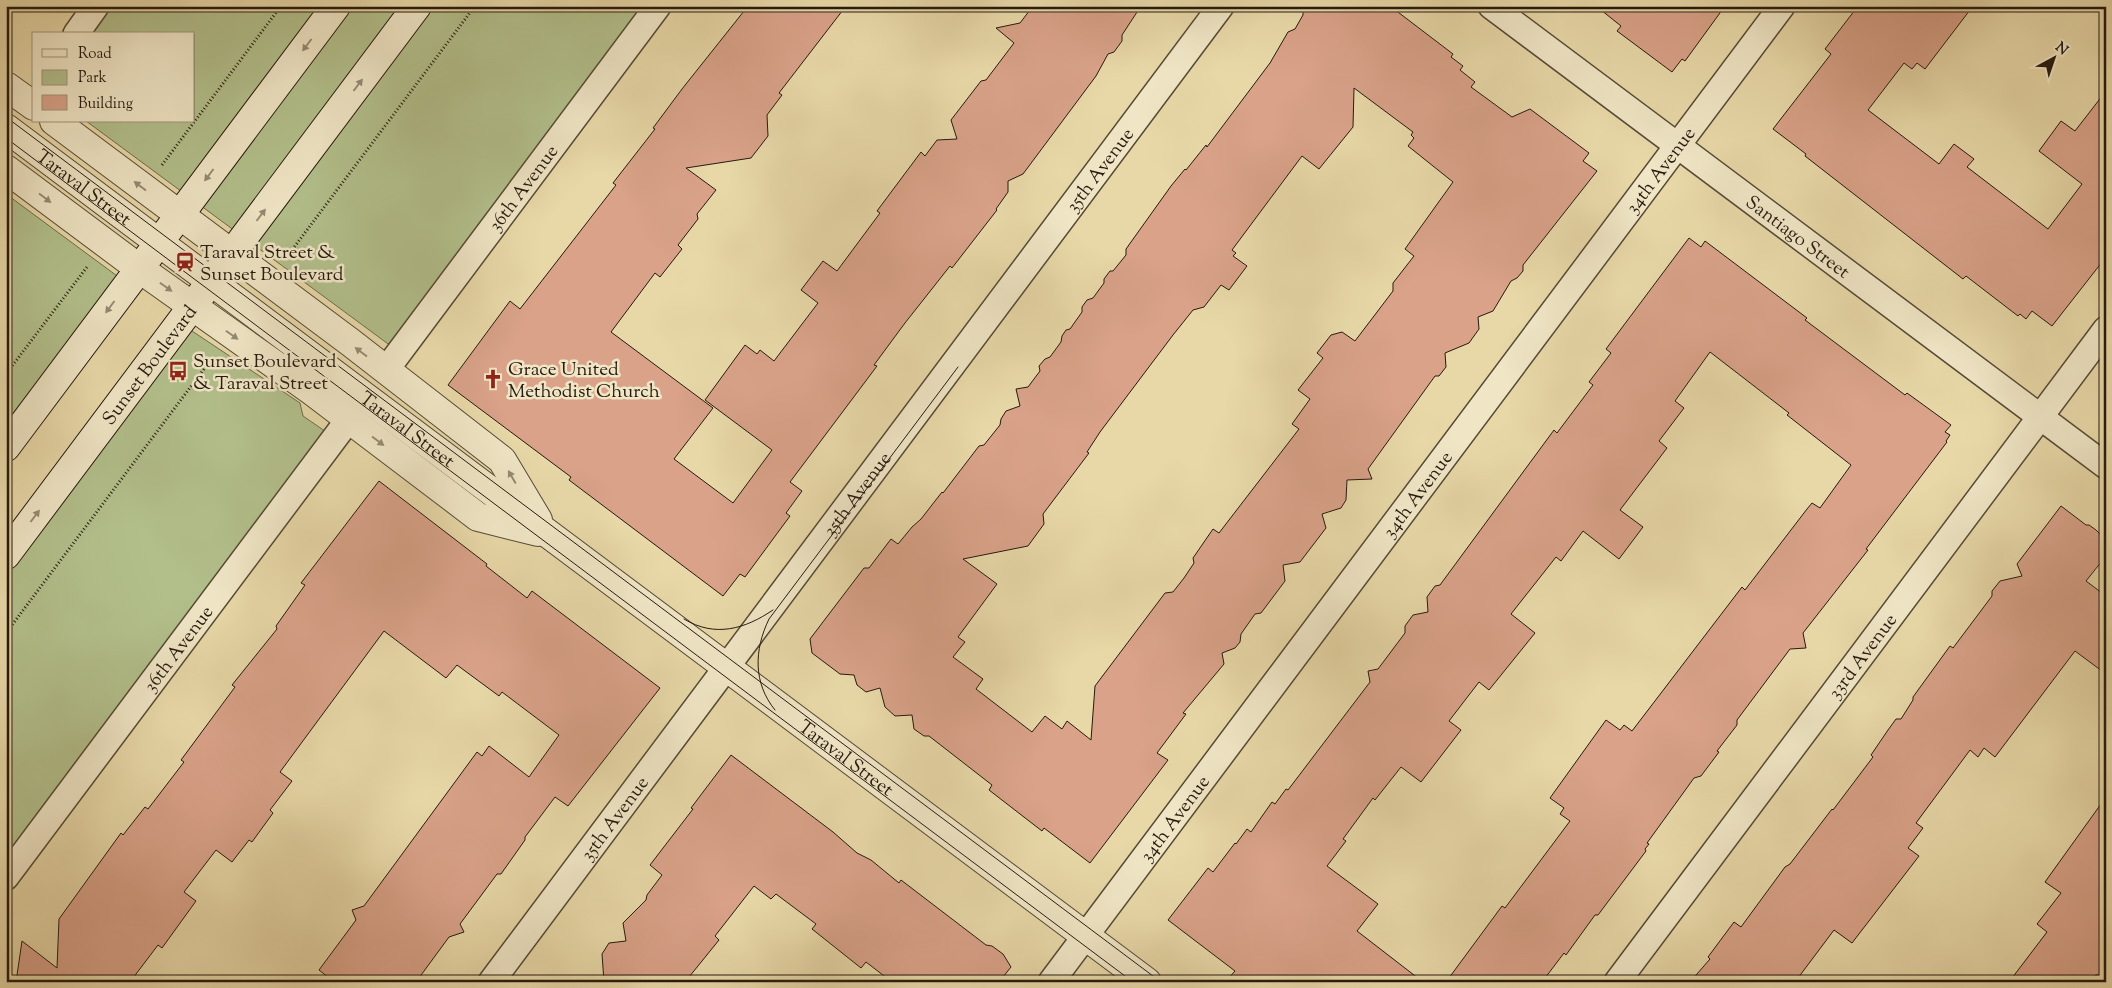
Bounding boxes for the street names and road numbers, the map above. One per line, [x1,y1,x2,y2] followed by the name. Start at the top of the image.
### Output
[1620,122,1703,220] street label: 34th Avenue
[1060,123,1142,219] street label: 35th Avenue
[483,140,566,238] street label: 36th Avenue
[30,144,137,234] street label: Taraval Street
[1739,190,1855,286] street label: Santiago Street
[97,300,205,432] street label: Sunset Boulevard
[353,386,460,476] street label: Taraval Street
[1377,446,1460,544] street label: 34th Avenue
[818,447,899,543] street label: 35th Avenue
[138,601,221,699] street label: 36th Avenue
[1823,608,1905,705] street label: 33rd Avenue
[792,715,899,804] street label: Taraval Street
[1134,770,1217,868] street label: 34th Avenue
[575,771,656,867] street label: 35th Avenue

